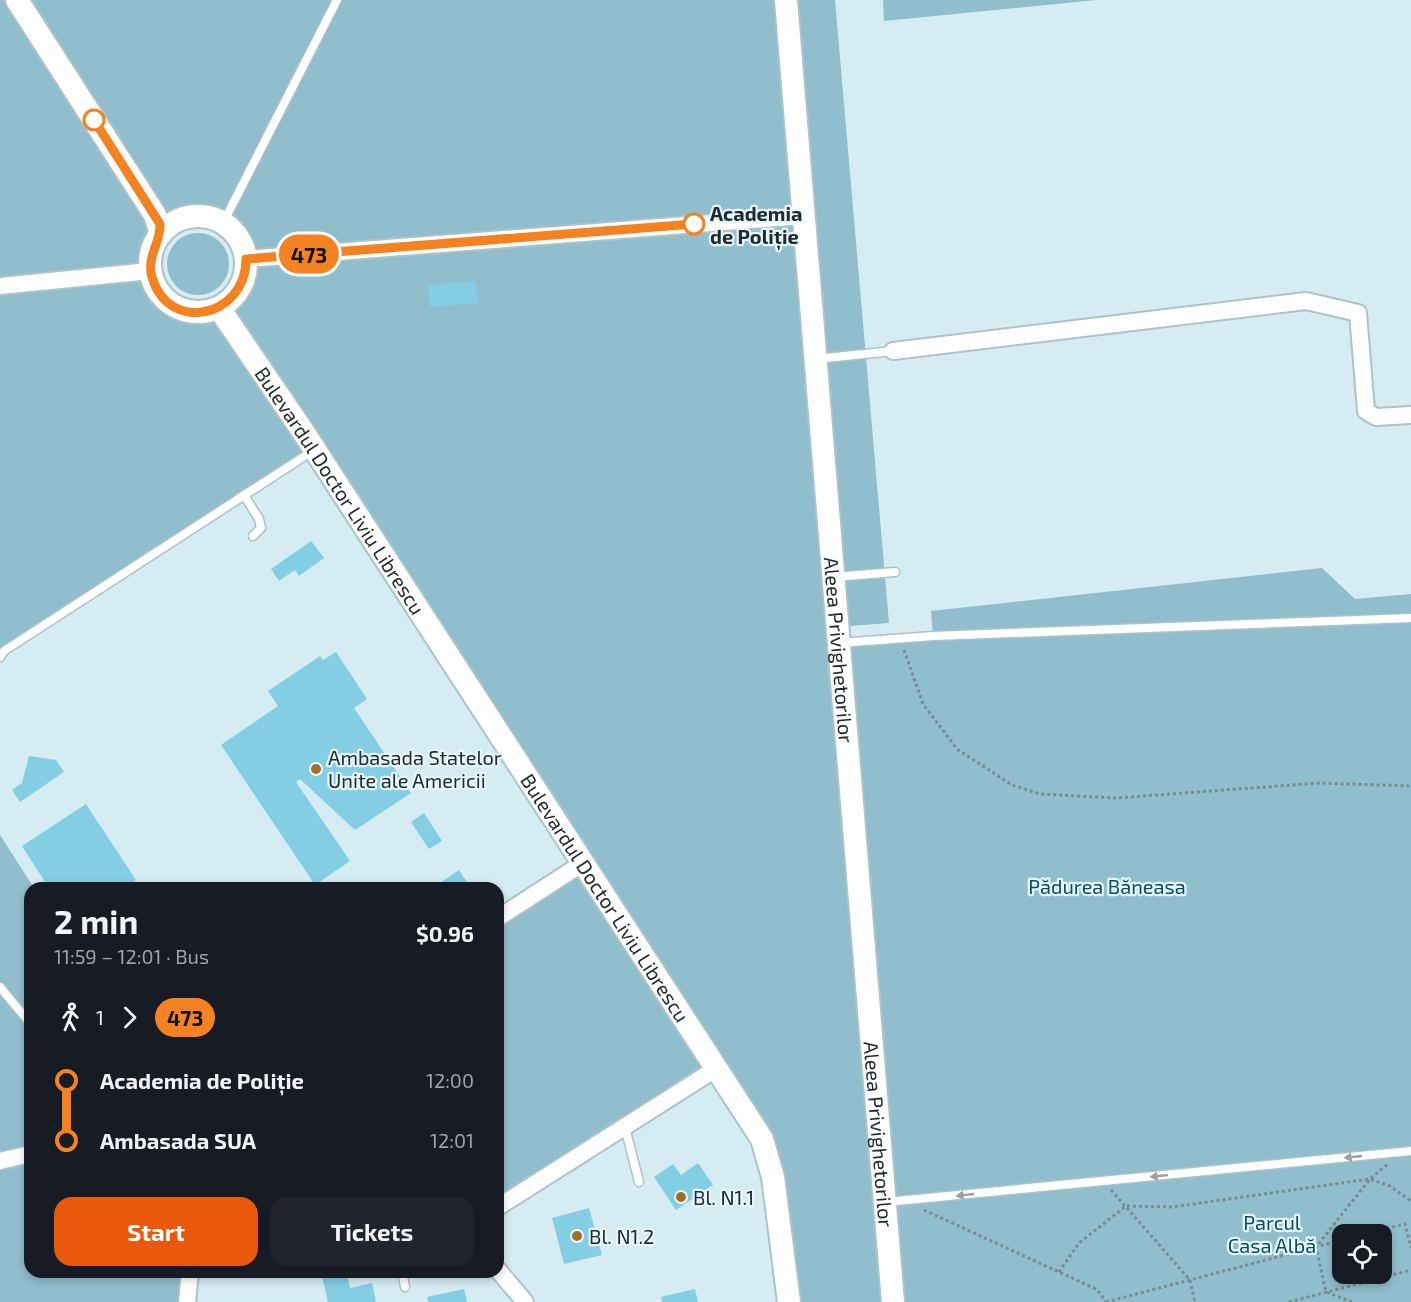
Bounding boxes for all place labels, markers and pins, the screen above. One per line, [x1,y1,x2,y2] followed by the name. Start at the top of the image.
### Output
[83,109,105,131] unlabelled marker
[710,201,802,251] place label: Academia de Poliție
[683,213,705,235] marker: Academia de Poliție
[328,745,502,792] place label: Ambasada Statelor Unite ale Americii
[309,762,323,776] marker: Ambasada Statelor Unite ale Americii
[693,1185,754,1209] place label: Bl. N1.1
[674,1190,688,1204] marker: Bl. N1.1
[589,1224,654,1248] place label: Bl. N1.2
[570,1229,584,1243] marker: Bl. N1.2

